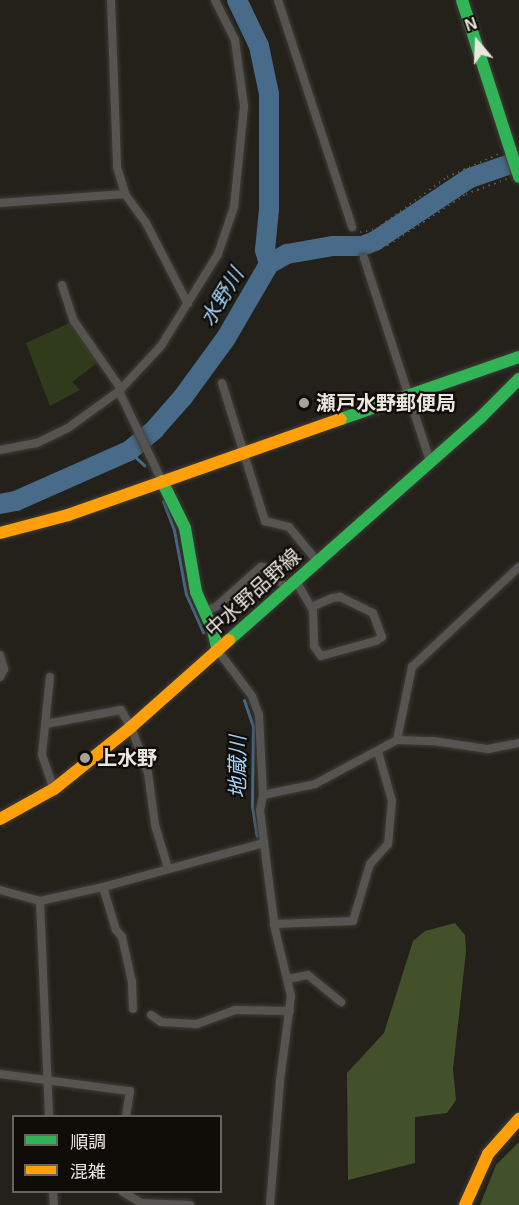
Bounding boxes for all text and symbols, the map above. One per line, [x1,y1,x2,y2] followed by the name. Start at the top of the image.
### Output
[447,12,507,72] north arrow
[463,15,479,34] text: N
[195,264,249,330] water label: 水野川
[316,391,456,415] place label: 瀬戸水野郵便局
[297,396,311,410] marker: 瀬戸水野郵便局
[200,544,306,642] street label: 中水野品野線
[225,736,251,798] water label: 地蔵川
[97,746,157,770] place label: 上水野
[78,751,92,765] marker: 上水野
[12,1115,222,1193] legend
[70,1132,106,1152] text: 順調
[70,1162,106,1182] text: 混雑

